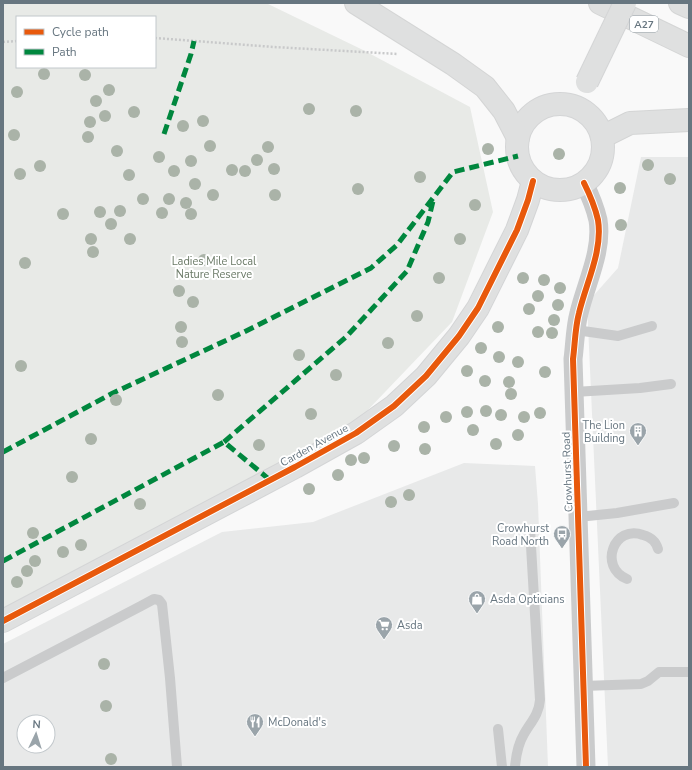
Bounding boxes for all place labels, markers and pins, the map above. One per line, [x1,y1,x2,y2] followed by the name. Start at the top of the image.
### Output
[583,418,625,446] place label: The Lion Building
[628,421,648,446] building icon: The Lion Building
[492,521,549,549] place label: Crowhurst Road North
[552,524,572,549] bus stop icon: Crowhurst Road North
[467,589,487,614] shop icon: Asda Opticians
[490,592,565,607] place label: Asda Opticians
[374,615,394,640] supermarket icon: Asda
[397,618,423,633] place label: Asda
[245,712,265,737] restaurant icon: McDonald's
[268,715,326,730] place label: McDonald's

